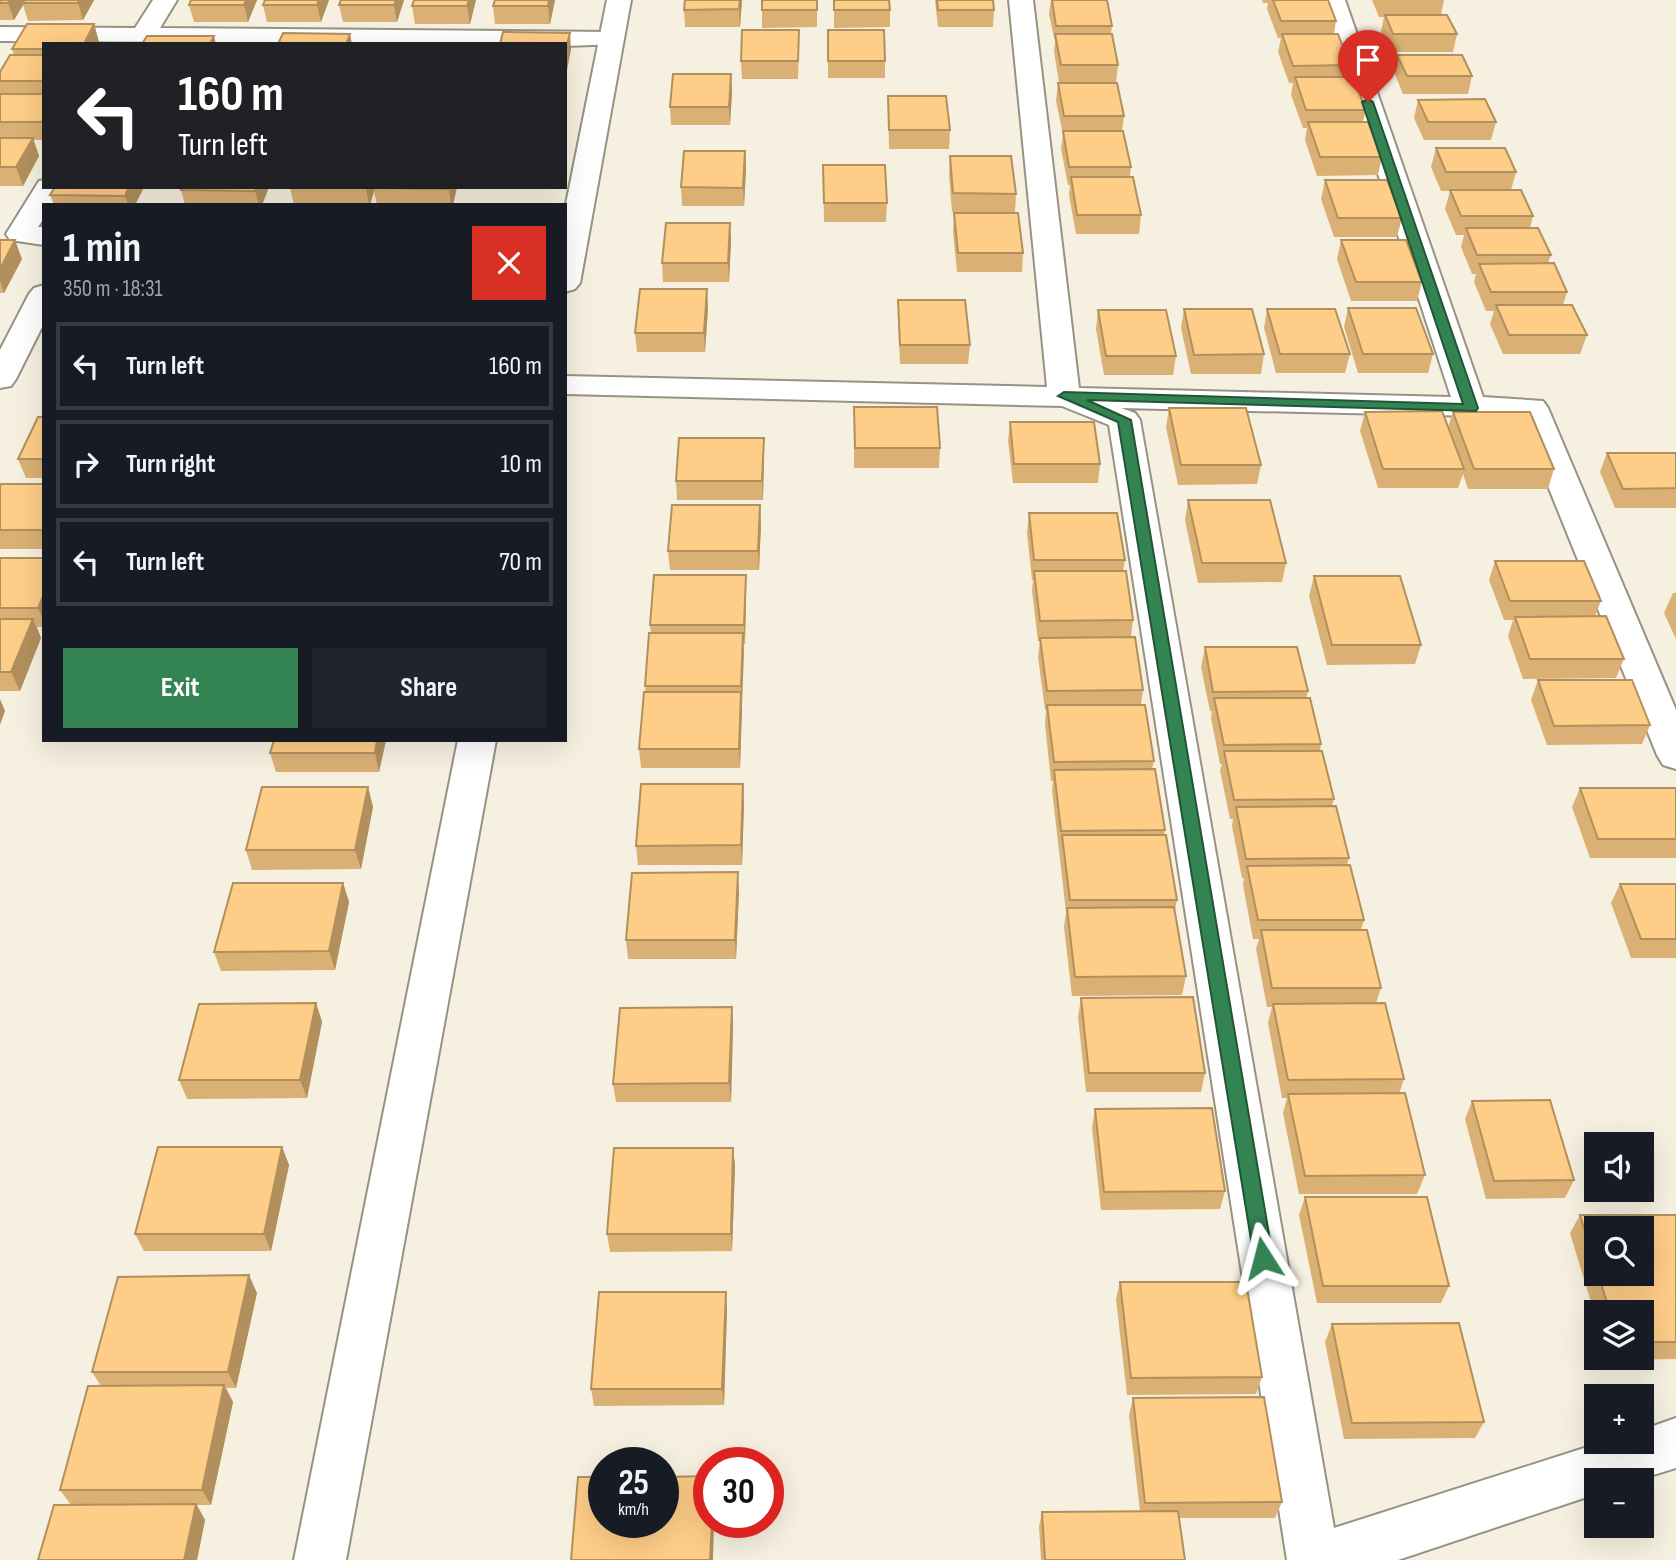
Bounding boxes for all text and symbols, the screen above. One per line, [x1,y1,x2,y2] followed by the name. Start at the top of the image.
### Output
[1338,30,1398,102] pin
[1349,41,1387,79] icon: arrive
[178,66,284,125] text: 160 m
[63,70,154,161] icon: left
[178,126,268,165] text: Turn left
[63,223,141,274] text: 1 min
[472,226,546,300] button: close
[63,275,163,303] text: 350 m · 18:31
[67,347,105,385] icon: left
[126,351,204,382] text: Turn left
[489,351,542,382] text: 160 m
[67,445,105,483] icon: right
[126,449,215,480] text: Turn right
[500,449,542,480] text: 10 m
[67,543,105,581] icon: left
[126,547,204,578] text: Turn left
[499,547,542,578] text: 70 m
[63,648,298,728] button: Exit
[312,648,546,728] button: Share
[1584,1132,1654,1538] map controls
[1584,1132,1654,1202] button: sound
[1584,1216,1654,1286] button: search
[1226,1221,1300,1295] position arrow
[1584,1300,1654,1370] button: layers
[1584,1384,1654,1454] button: +
[693,1447,784,1538] speed limit sign: 30
[618,1462,649,1505] text: 25
[1584,1468,1654,1538] button: −
[618,1499,649,1520] text: km/h

